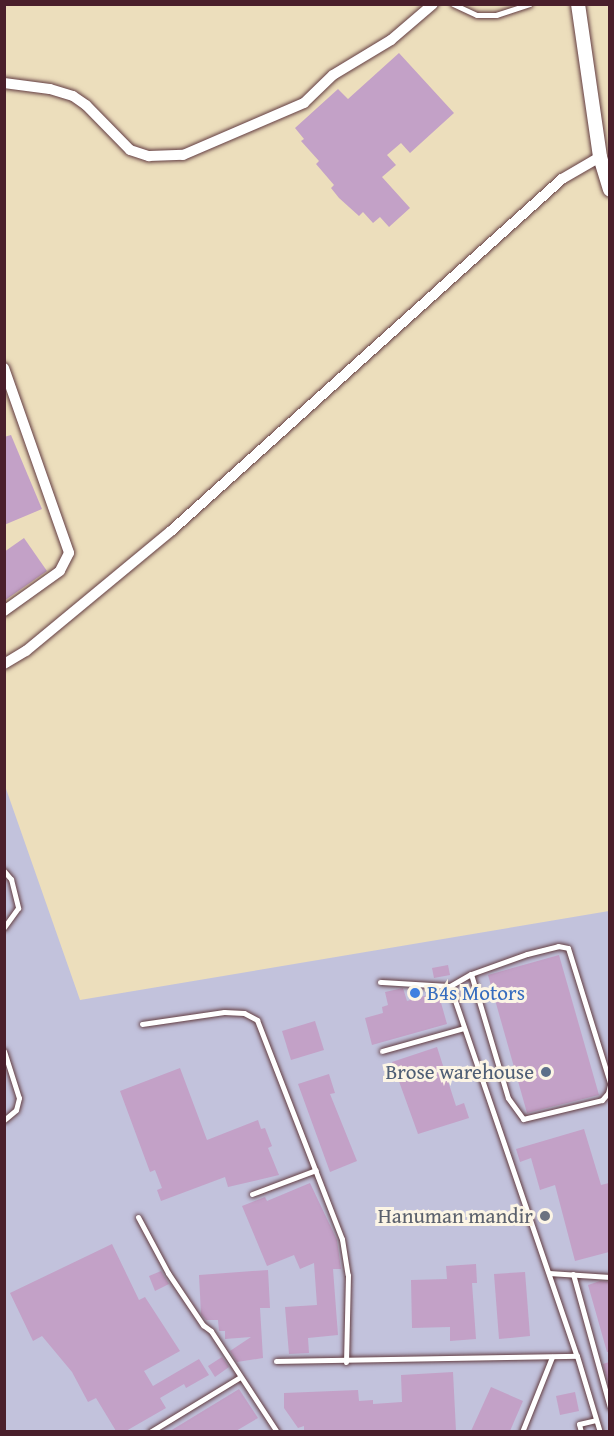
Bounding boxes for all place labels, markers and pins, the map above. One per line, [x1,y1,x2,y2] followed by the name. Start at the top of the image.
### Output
[427,980,525,1006] place label: B4s Motors
[408,986,422,1000] marker: B4s Motors
[385,1059,534,1085] place label: Brose warehouse
[539,1065,553,1079] marker: Brose warehouse
[378,1203,533,1229] place label: Hanuman mandir
[538,1209,552,1223] marker: Hanuman mandir

